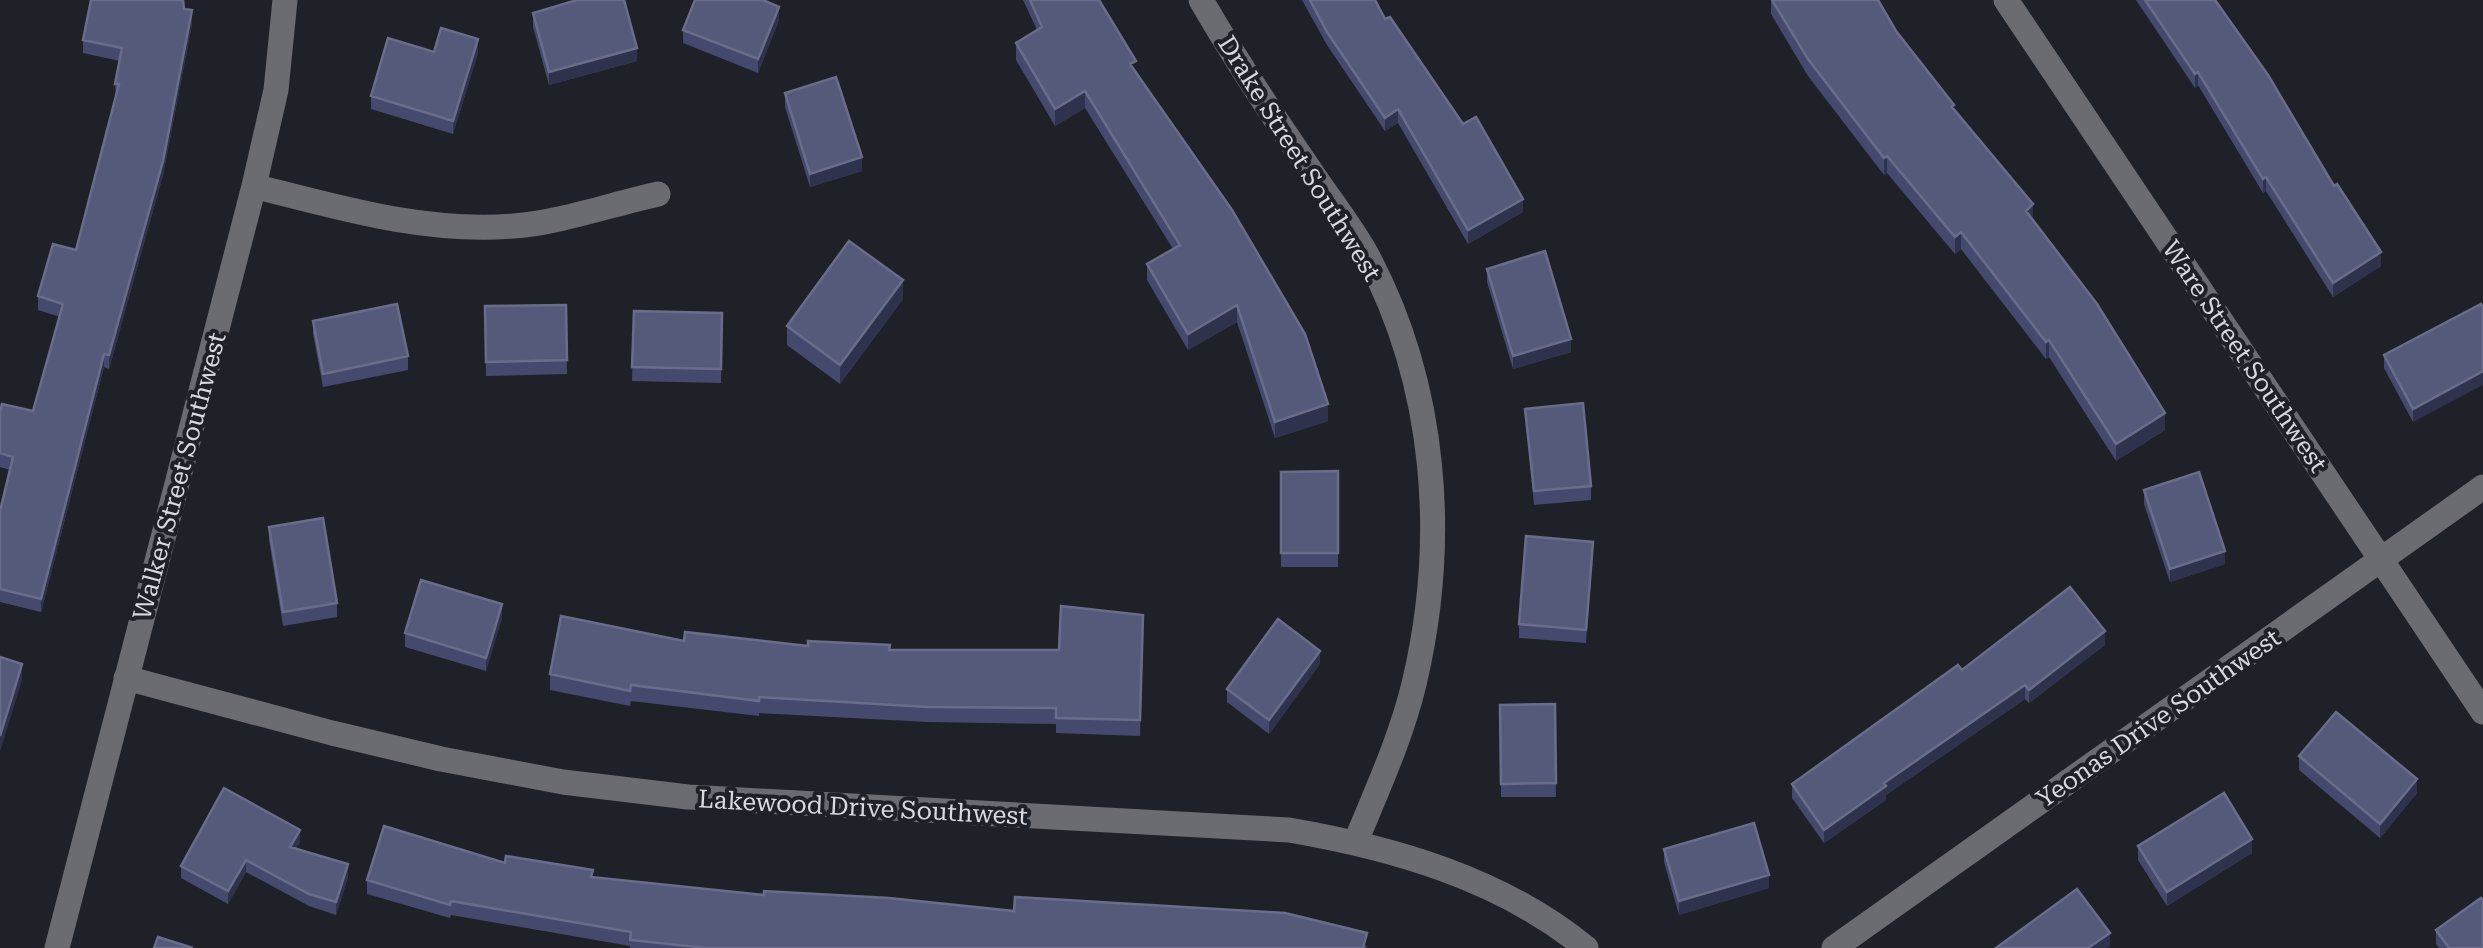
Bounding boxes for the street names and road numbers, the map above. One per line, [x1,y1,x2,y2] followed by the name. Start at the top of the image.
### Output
[1212,30,1387,286] street label: Drake Street Southwest
[2156,235,2333,478] street label: Ware Street Southwest
[127,329,232,623] street label: Walker Street Southwest
[2031,623,2286,814] street label: Yeonas Drive Southwest
[697,784,1028,831] street label: Lakewood Drive Southwest

